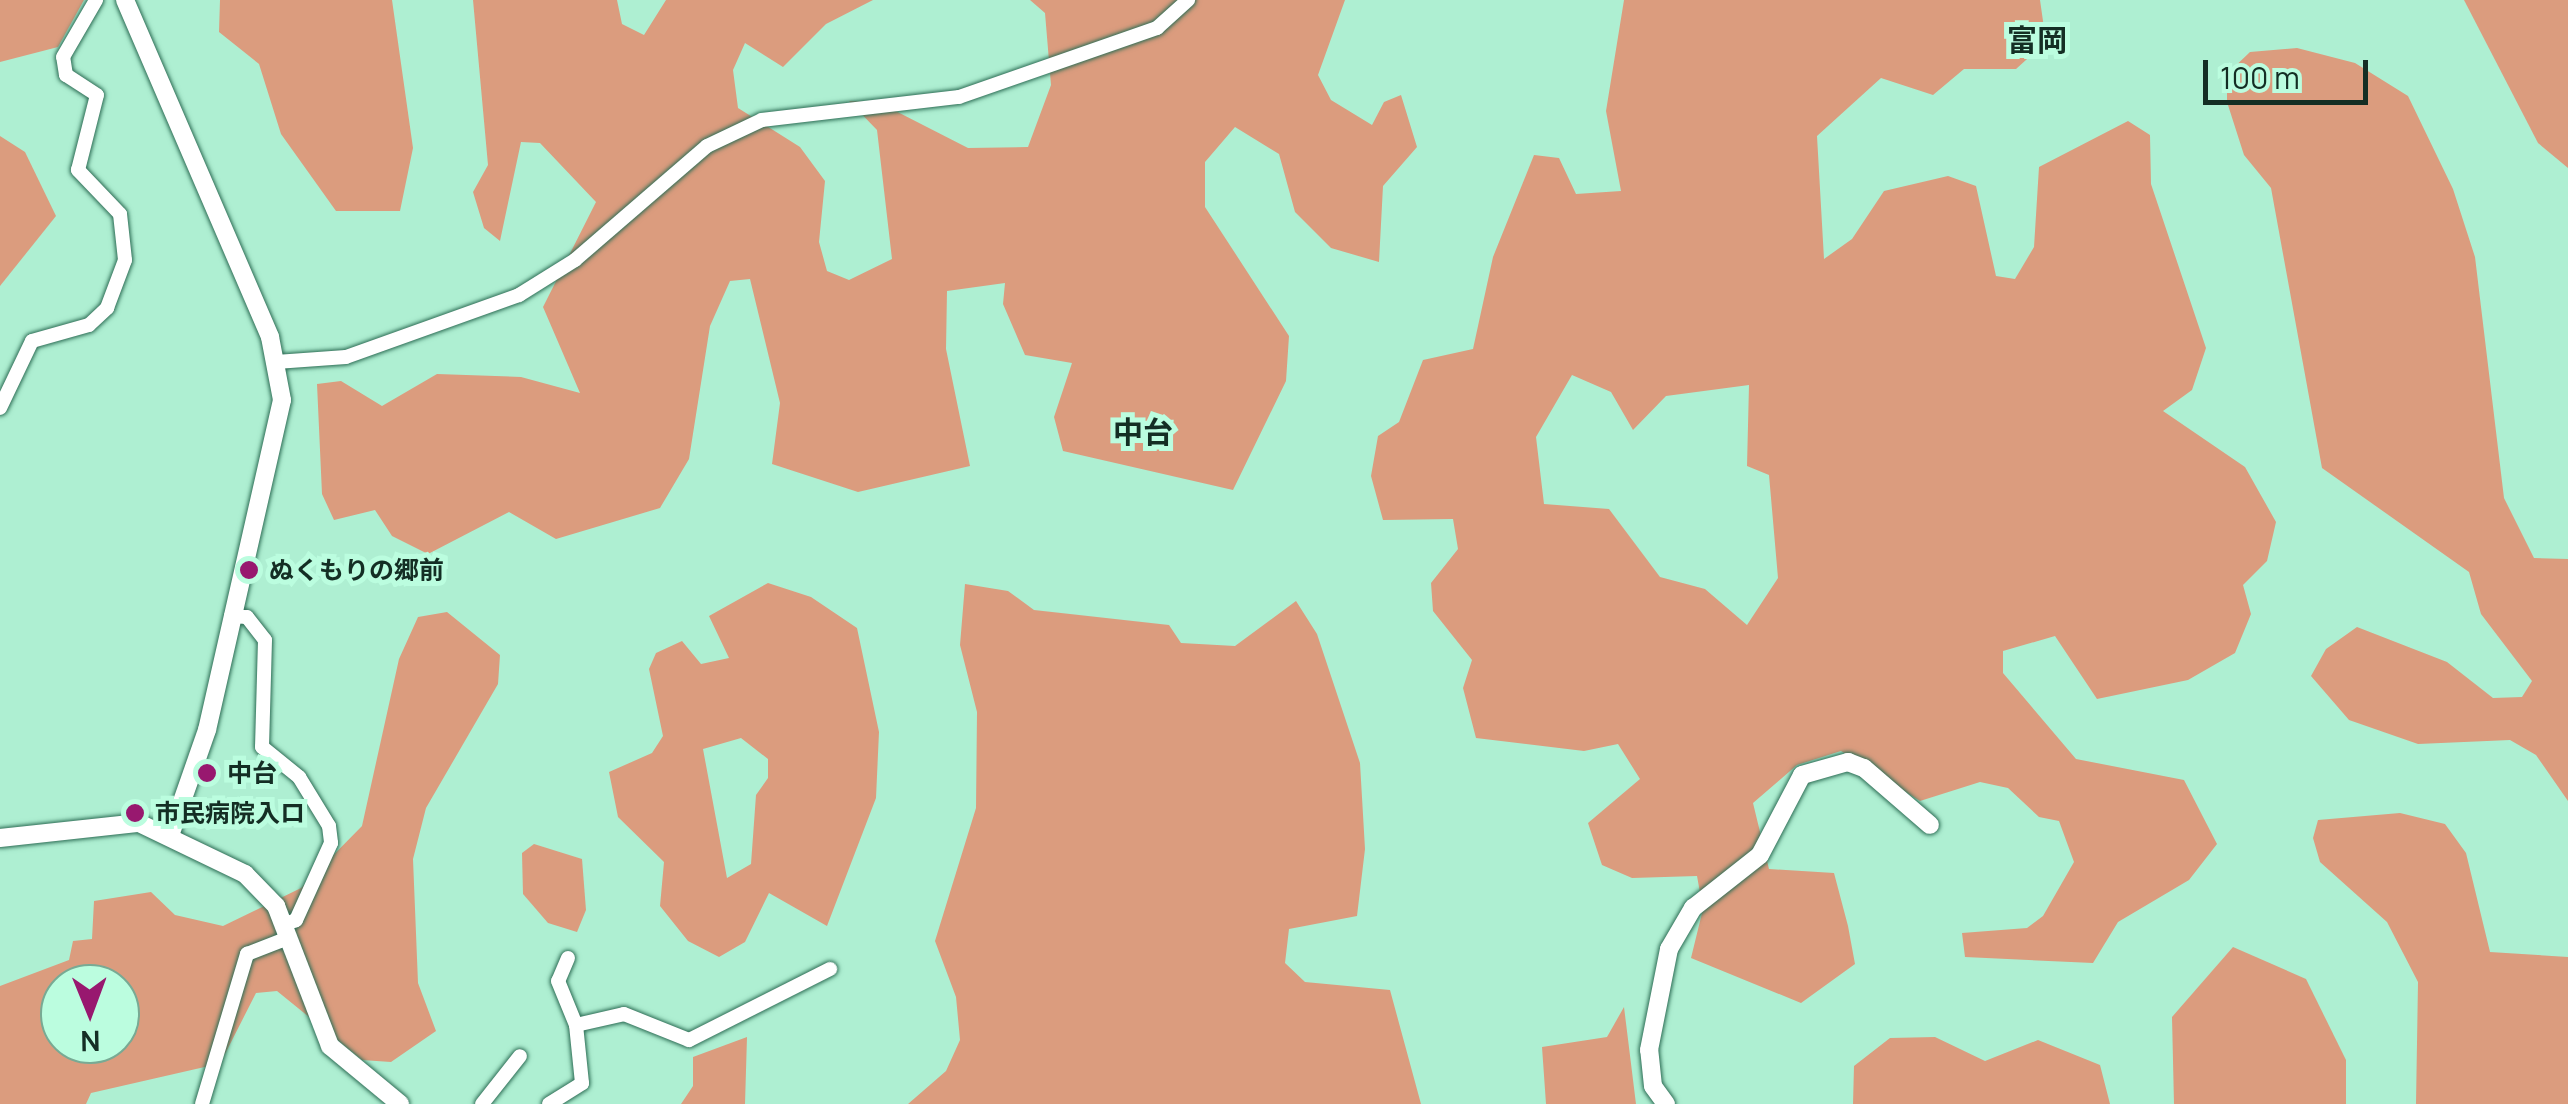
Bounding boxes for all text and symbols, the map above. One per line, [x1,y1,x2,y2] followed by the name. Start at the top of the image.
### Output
[2007,22,2067,58] district label: 富岡
[2208,40,2373,102] scale bar
[2220,57,2300,98] text: 100 m
[1113,414,1173,450] district label: 中台
[269,555,444,585] place label: ぬくもりの郷前
[238,559,260,581] marker: ぬくもりの郷前
[227,758,277,788] place label: 中台
[196,762,218,784] marker: 中台
[155,798,305,828] place label: 市民病院入ロ
[124,802,146,824] marker: 市民病院入ロ
[40,964,140,1064] north arrow
[80,1023,101,1061] text: N

